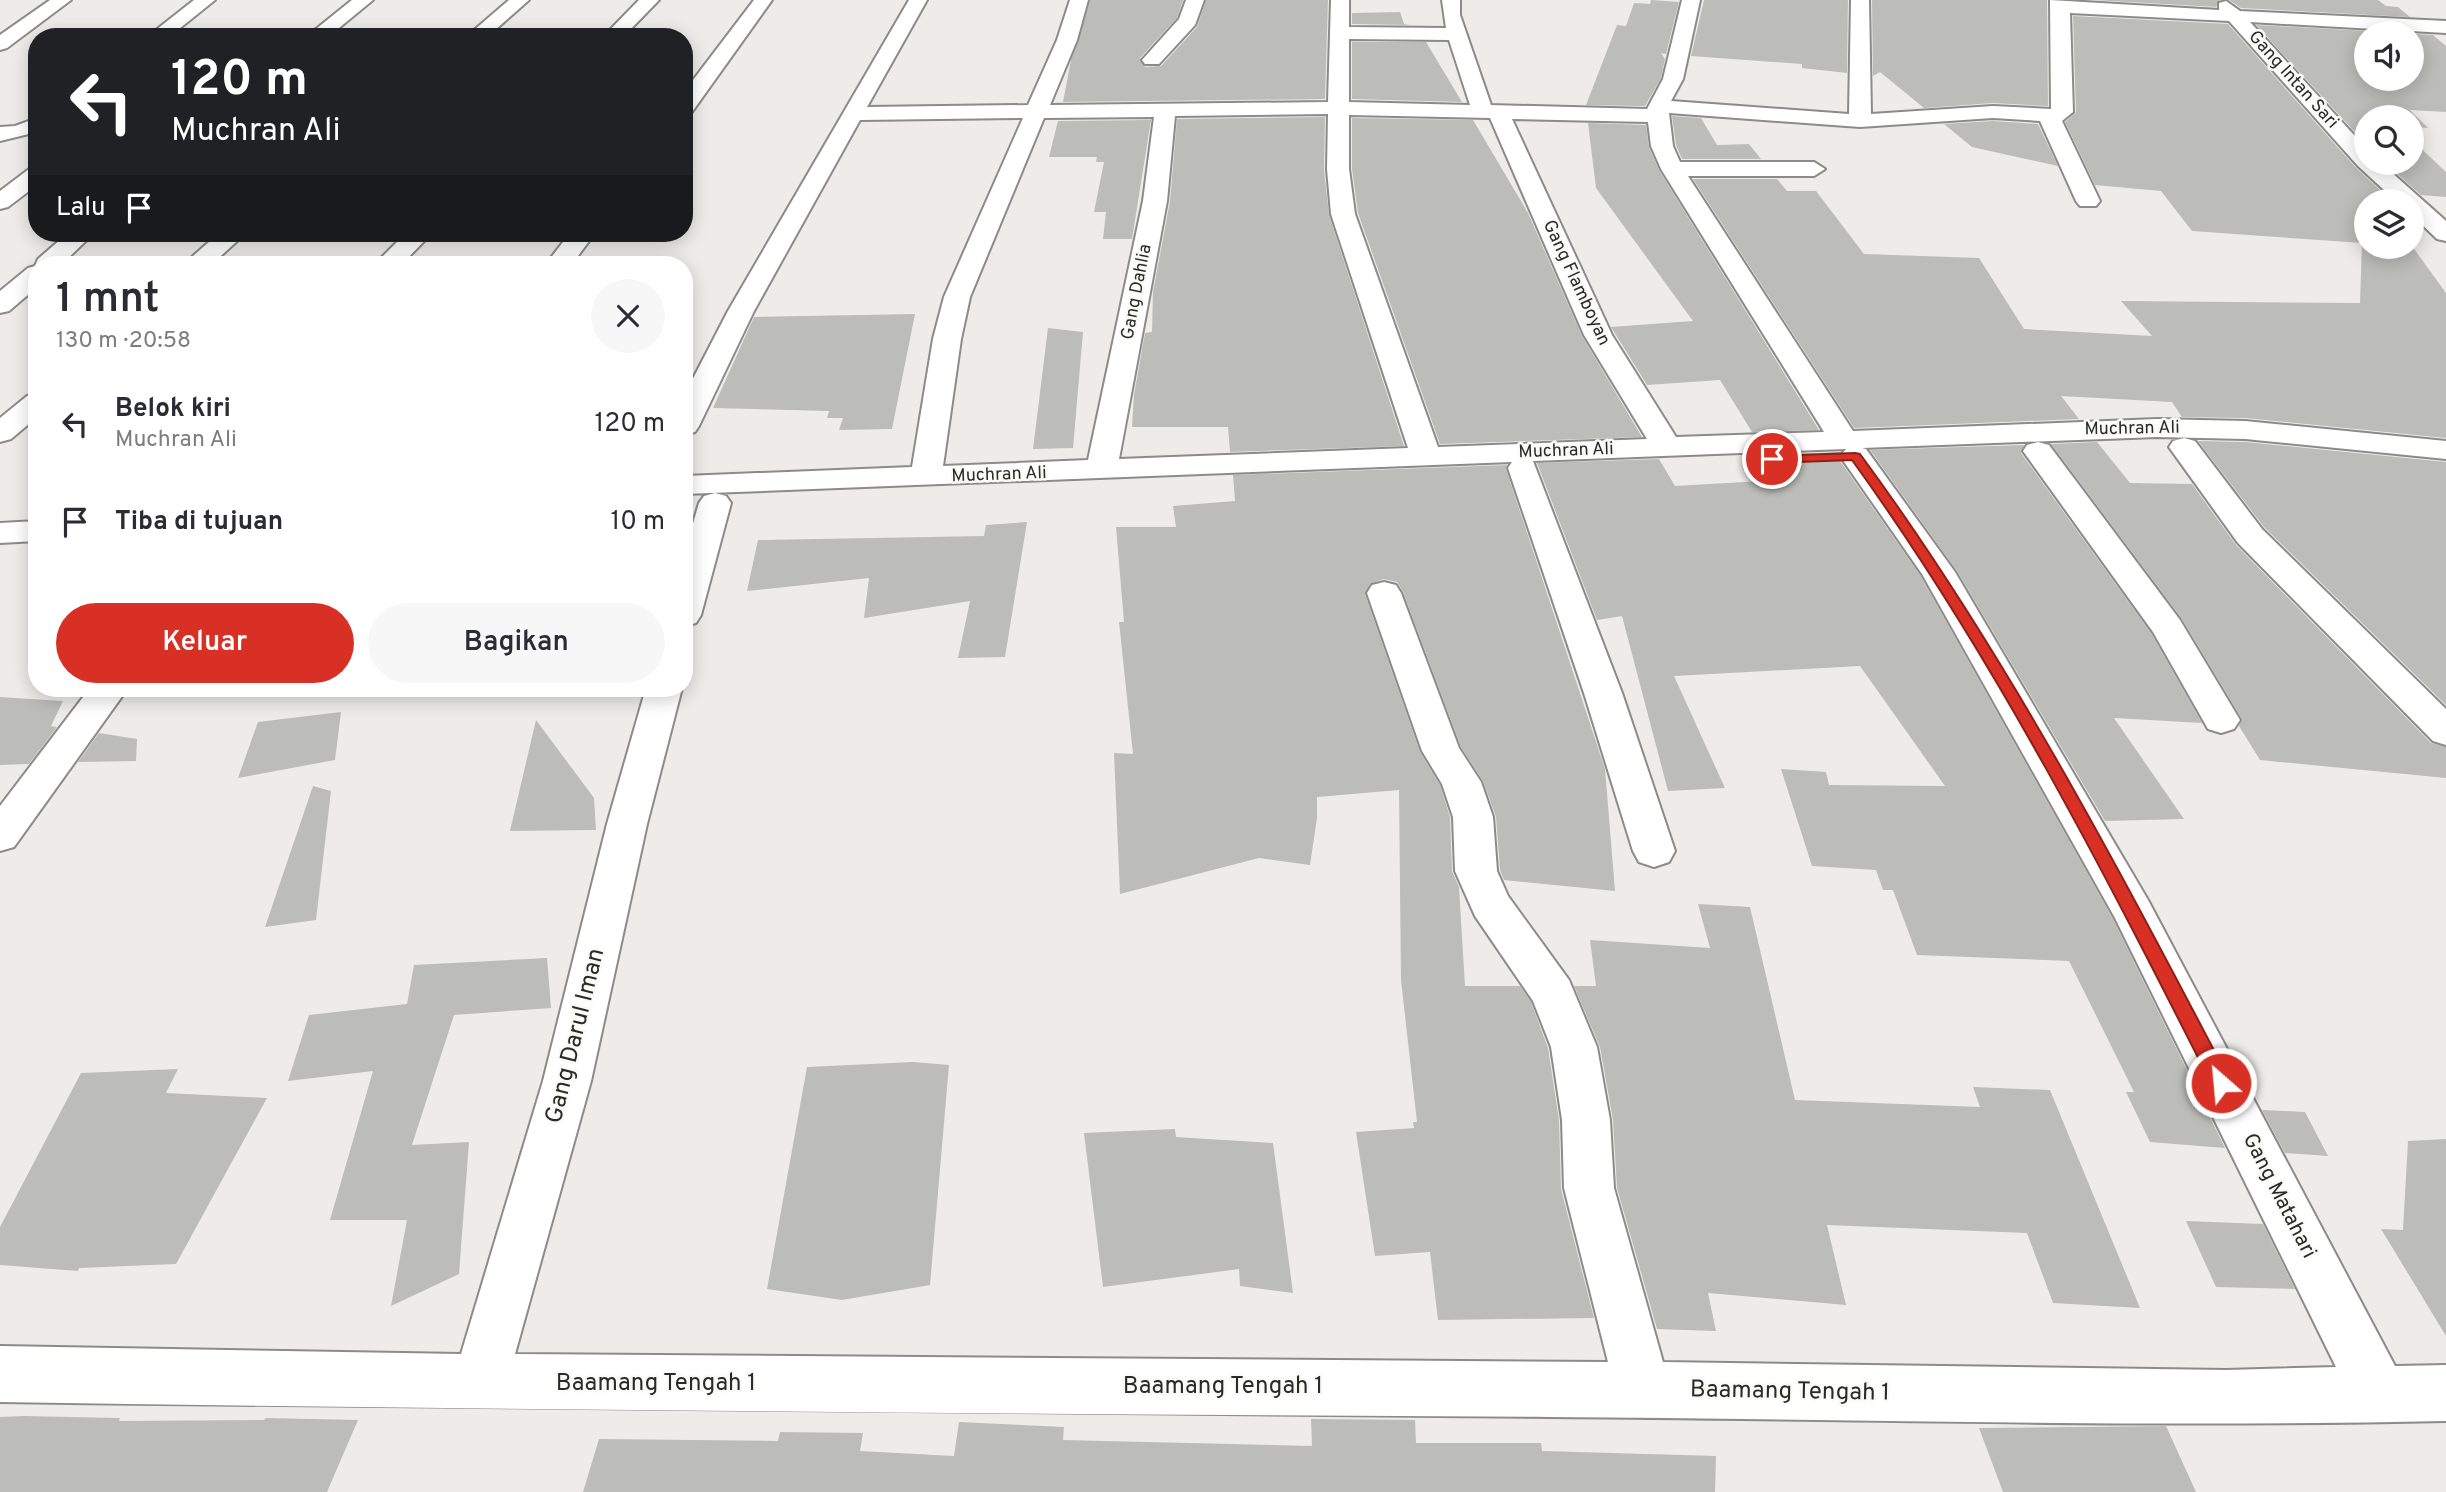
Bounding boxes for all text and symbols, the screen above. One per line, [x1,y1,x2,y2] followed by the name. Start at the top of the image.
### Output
[2354,21,2424,259] map controls
[2354,21,2424,91] button: sound
[2243,26,2343,134] street label: Gang Intan Sari
[171,51,308,113] text: 120 m
[56,56,147,147] icon: left
[2354,105,2424,175] button: search
[171,112,341,152] text: Muchran Ali
[120,189,158,227] icon: arrive
[2354,189,2424,259] button: layers
[56,192,106,225] text: Lalu
[1537,217,1615,349] street label: Gang Flamboyan
[1116,242,1158,342] street label: Gang Dahlia
[56,274,160,327] text: 1 mnt
[591,279,665,353] button: close
[56,327,191,356] text: 130 m · 20:58
[115,393,231,426] text: Belok kiri
[56,405,94,443] icon: left
[595,408,665,441] text: 120 m
[2084,417,2180,441] street label: Muchran Ali
[115,426,237,455] text: Muchran Ali
[1742,429,1802,489] pin
[1518,438,1614,464] street label: Muchran Ali
[1753,440,1791,478] icon: arrive
[951,462,1047,488] street label: Muchran Ali
[56,503,94,541] icon: arrive
[115,506,283,539] text: Tiba di tujuan
[610,506,665,539] text: 10 m
[56,603,354,683] button: Keluar
[368,603,665,683] button: Bagikan
[540,945,612,1127] street label: Gang Darul Iman
[2184,1046,2258,1120] position arrow
[2236,1129,2322,1263] street label: Gang Matahari
[556,1369,756,1399] street label: Baamang Tengah 1
[1123,1372,1323,1402] street label: Baamang Tengah 1
[1690,1375,1890,1409] street label: Baamang Tengah 1

